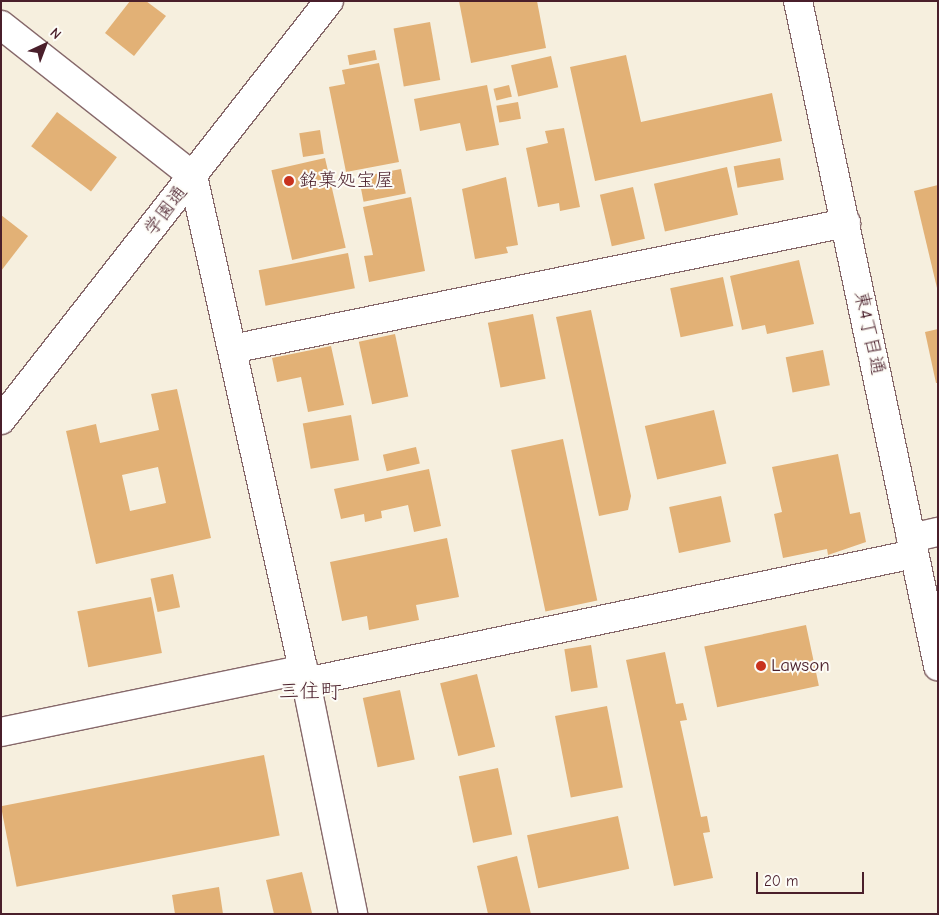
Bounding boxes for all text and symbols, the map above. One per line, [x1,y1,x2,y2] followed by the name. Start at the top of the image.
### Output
[20,20,70,70] north arrow
[46,24,65,43] text: N
[299,170,394,192] place label: 銘菓処宝屋
[283,175,295,187] marker: 銘菓処宝屋
[139,182,193,240] street label: 学園通
[849,289,889,377] street label: 東4丁目通
[771,655,830,677] place label: Lawson
[755,660,767,672] marker: Lawson
[279,678,341,704] district label: 三住町
[759,862,866,894] scale bar
[764,872,798,890] text: 20 m

